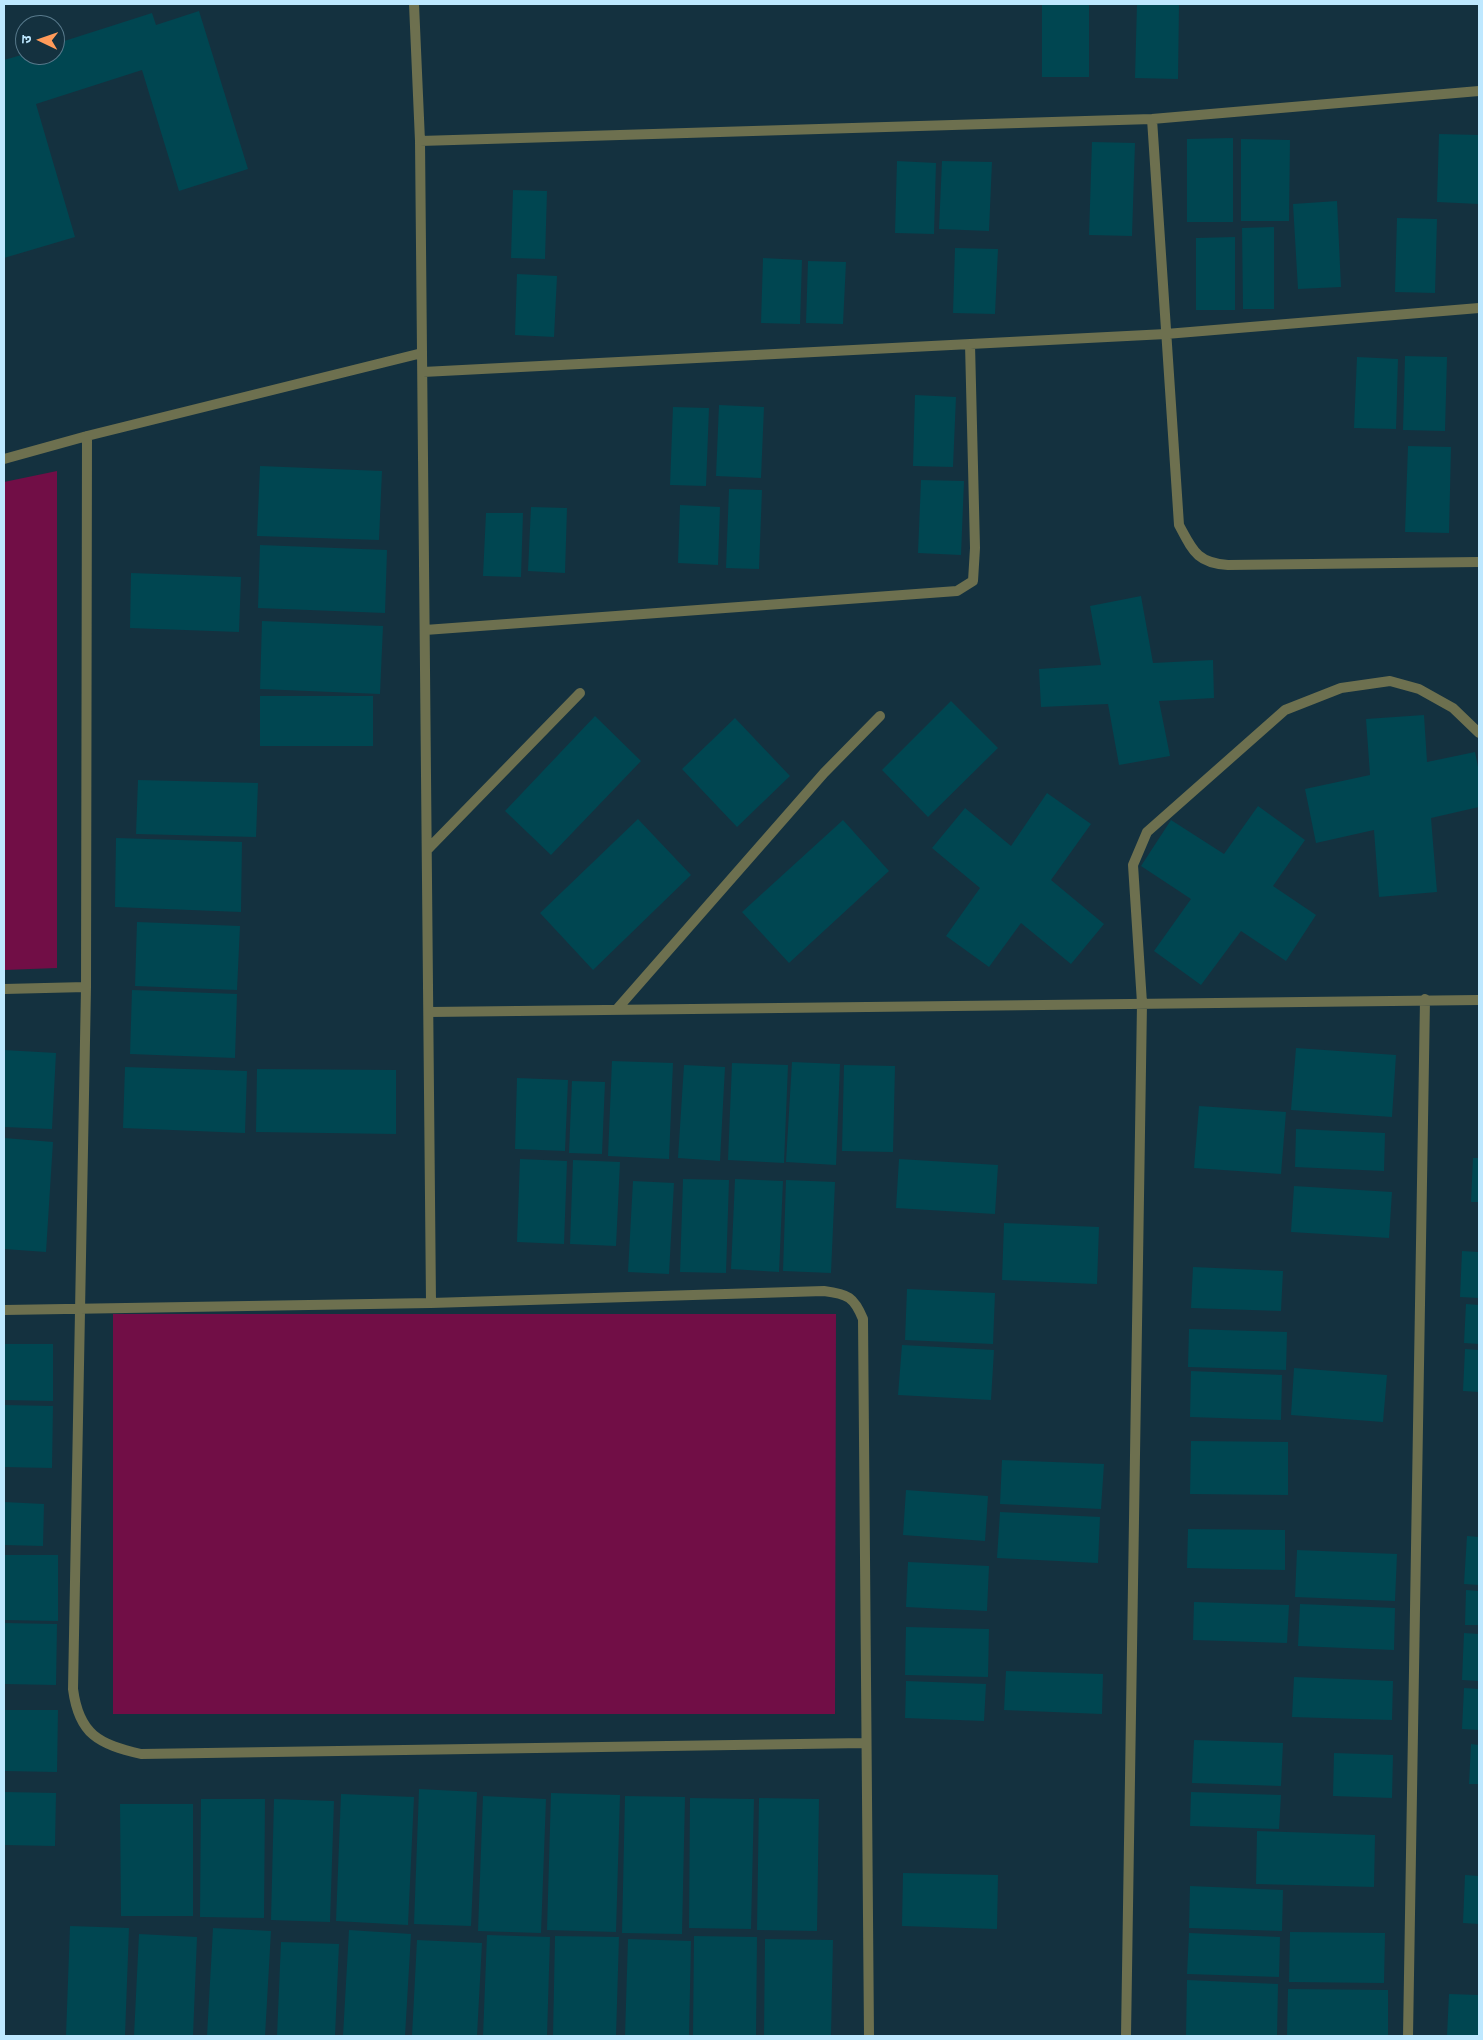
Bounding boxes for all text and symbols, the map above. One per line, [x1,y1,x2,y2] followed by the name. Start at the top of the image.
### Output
[15,15,65,65] north arrow
[17,35,35,44] text: उ

